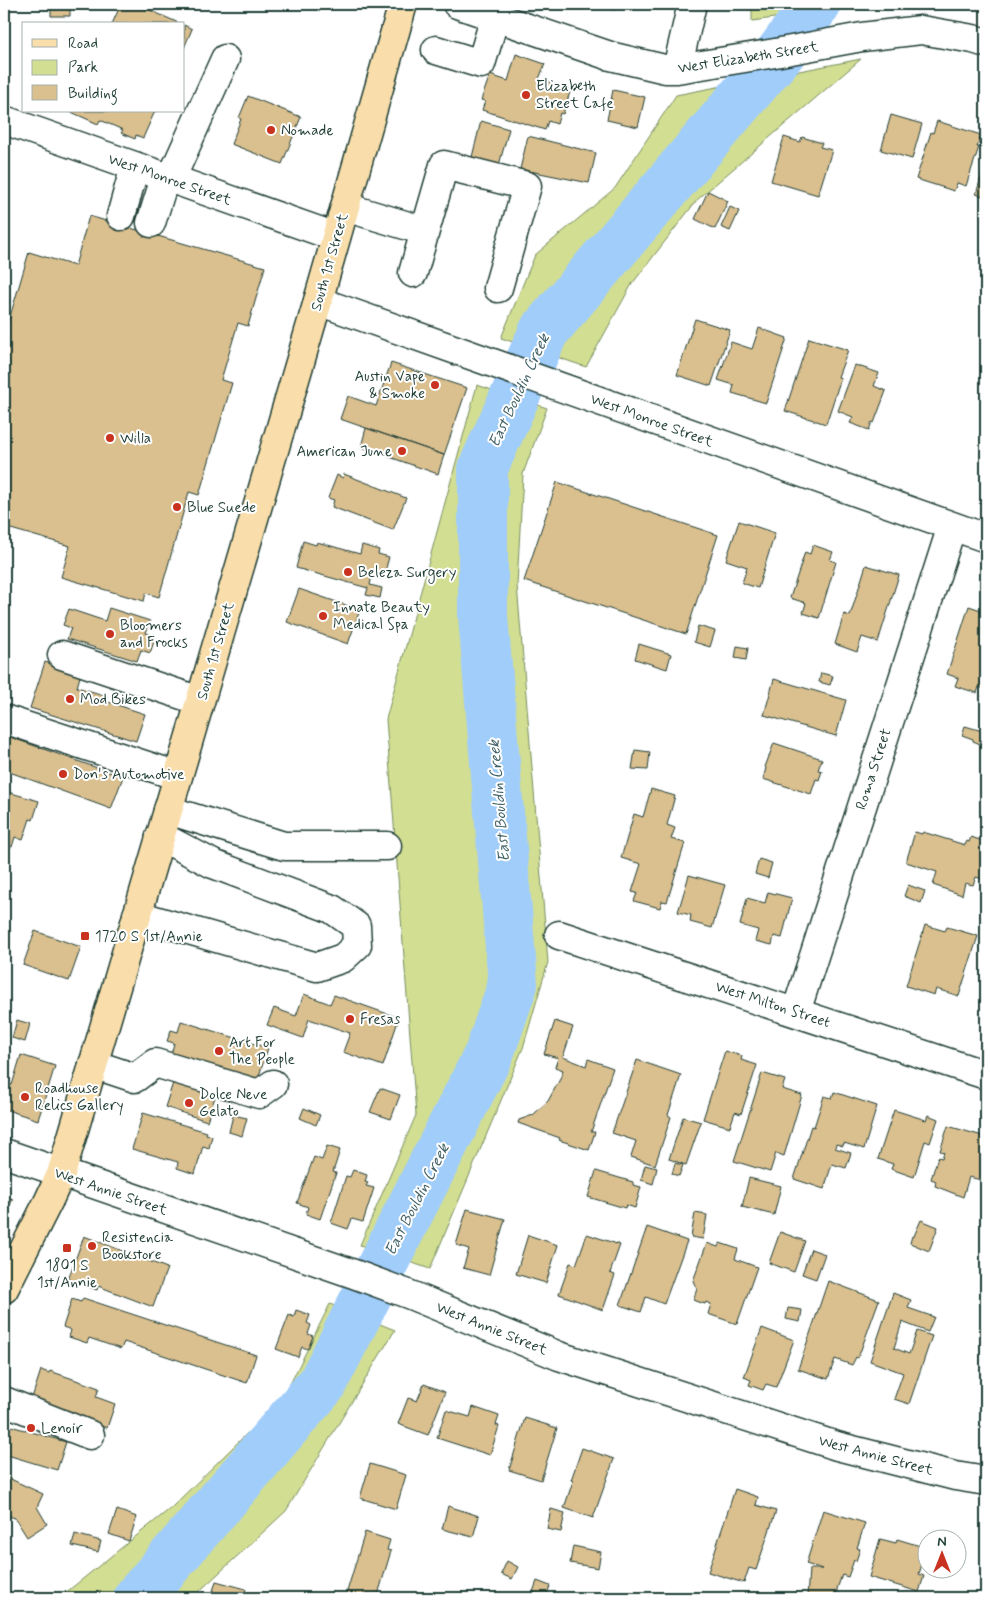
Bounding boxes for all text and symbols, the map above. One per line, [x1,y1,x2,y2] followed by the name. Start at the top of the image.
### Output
[22,22,185,112] legend
[68,34,98,54] text: Road
[677,37,820,79] street label: West Elizabeth Street
[68,58,98,78] text: Park
[536,77,614,114] place label: Elizabeth Street Cafe
[68,84,118,105] text: Building
[520,89,532,101] marker: Elizabeth Street Cafe
[281,121,333,141] place label: Nomade
[265,124,277,136] marker: Nomade
[105,149,234,210] street label: West Monroe Street
[306,211,354,313] street label: South 1st Street
[484,330,555,451] water label: East Bouldin Creek
[354,367,425,404] place label: Austin Vape & Smoke
[429,379,441,391] marker: Austin Vape & Smoke
[588,389,716,452] street label: West Monroe Street
[120,429,151,449] place label: Willa
[104,432,116,444] marker: Willa
[296,442,392,462] place label: American June
[396,445,408,457] marker: American June
[187,498,256,518] place label: Blue Suede
[171,501,183,513] marker: Blue Suede
[358,563,457,584] place label: Beleza Surgery
[342,566,354,578] marker: Beleza Surgery
[333,598,430,635] place label: Innate Beauty Medical Spa
[192,600,240,702] street label: South 1st Street
[317,610,329,622] marker: Innate Beauty Medical Spa
[120,616,188,653] place label: Bloomers and Frocks
[104,628,116,640] marker: Bloomers and Frocks
[80,690,146,710] place label: Mod Bikes
[64,693,76,705] marker: Mod Bikes
[851,726,897,813] street label: Roma Street
[484,738,515,863] water label: East Bouldin Creek
[73,765,184,785] place label: Don's Automotive
[57,768,69,780] marker: Don's Automotive
[95,927,203,947] place label: 1720 S 1st/Annie
[79,930,91,942] marker: 1720 S 1st/Annie
[713,977,833,1033] street label: West Milton Street
[360,1010,401,1030] place label: Fresas
[344,1013,356,1025] marker: Fresas
[229,1033,295,1070] place label: Art For The People
[213,1045,225,1057] marker: Art For The People
[35,1079,124,1116] place label: Roadhouse Relics Gallery
[199,1085,267,1122] place label: Dolce Neve Gelato
[19,1091,31,1103] marker: Roadhouse Relics Gallery
[183,1097,195,1109] marker: Dolce Neve Gelato
[380,1139,455,1259] water label: East Bouldin Creek
[52,1163,170,1221] street label: West Annie Street
[102,1228,174,1265] place label: Resistencia Bookstore
[86,1240,98,1252] marker: Resistencia Bookstore
[61,1242,73,1254] marker: 1801 S 1st/Annie
[37,1256,97,1293] place label: 1801 S 1st/Annie
[433,1298,550,1360] street label: West Annie Street
[41,1419,83,1439] place label: Lenoir
[25,1422,37,1434] marker: Lenoir
[816,1431,936,1481] street label: West Annie Street
[918,1530,968,1580] north arrow
[937,1533,947,1551] text: N

